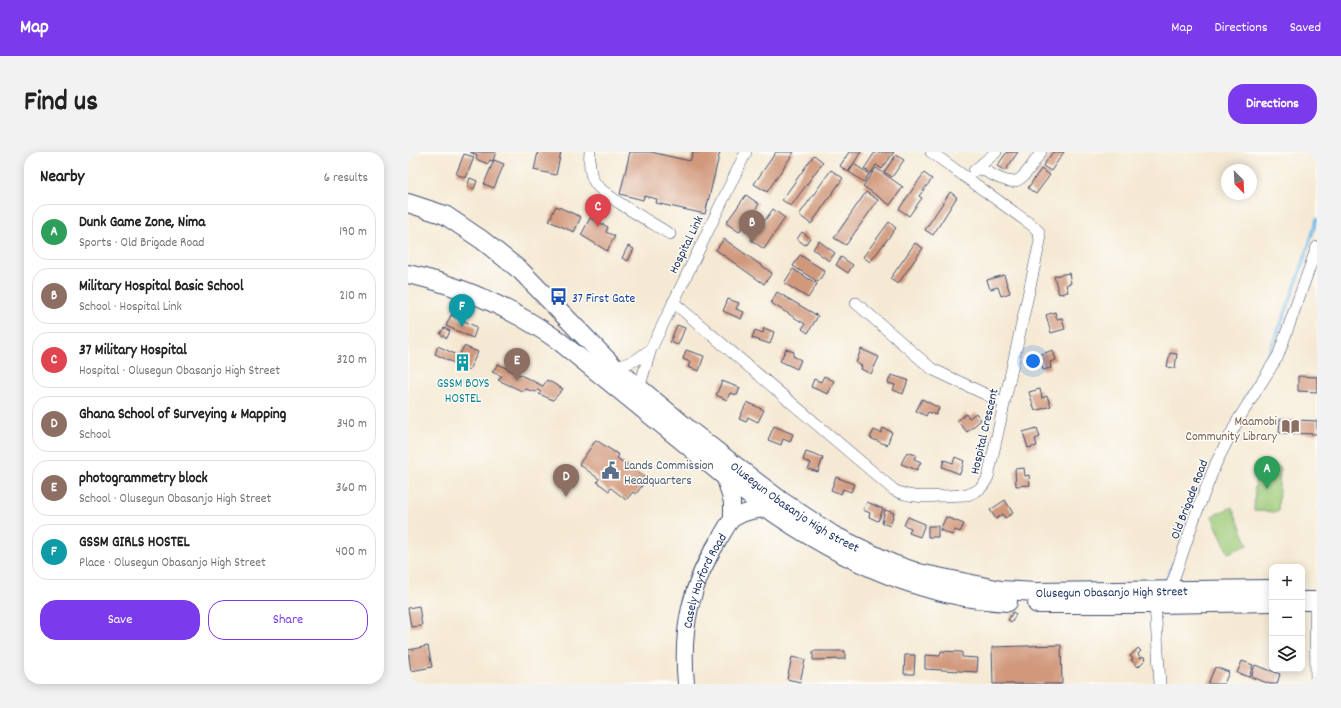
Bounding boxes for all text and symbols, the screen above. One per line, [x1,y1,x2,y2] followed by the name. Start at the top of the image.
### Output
[20,15,49,42] text: Map
[1171,18,1193,38] text: Map
[1215,18,1268,38] text: Directions
[1290,18,1321,38] text: Saved
[24,84,98,124] text: Find us
[1228,84,1317,124] button: Directions
[1221,164,1257,200] north arrow
[40,166,84,190] text: Nearby
[324,169,368,188] text: 6 results
[585,194,611,227] pin: C
[739,210,765,243] pin: B
[79,212,205,234] text: Dunk Game Zone, Nima
[665,213,709,277] street label: Hospital Link
[50,223,58,242] text: A
[339,223,367,242] text: 190 m
[79,234,204,253] text: Sports · Old Brigade Road
[79,276,244,298] text: Military Hospital Basic School
[51,287,57,306] text: B
[339,287,367,306] text: 210 m
[549,287,569,307] bus stop icon: 37 First Gate
[572,290,635,309] place label: 37 First Gate
[449,294,475,327] pin: F
[79,298,182,317] text: School · Hospital Link
[79,340,187,362] text: 37 Military Hospital
[504,348,530,381] pin: E
[51,351,57,370] text: C
[337,351,367,370] text: 320 m
[1023,351,1043,371] your location
[453,353,473,373] building icon: GSSM BOYS HOSTEL
[79,362,280,381] text: Hospital · Olusegun Obasanjo High Street
[437,375,490,409] place label: GSSM BOYS HOSTEL
[966,387,1005,476] street label: Hospital Crescent
[79,404,286,426] text: Ghana School of Surveying & Mapping
[1186,413,1278,447] place label: Maamobi Community Library
[51,415,57,434] text: D
[337,415,367,434] text: 340 m
[1280,417,1300,437] library icon: Maamobi Community Library
[79,426,111,445] text: School
[1254,456,1280,489] pin: A
[624,457,714,491] place label: Lands Commission Headquarters
[1166,457,1214,542] street label: Old Brigade Road
[725,458,862,558] street label: Olusegun Obasanjo High Street
[601,461,621,481] public building icon: Lands Commission Headquarters
[553,464,579,497] pin: D
[79,468,208,490] text: photogrammetry block
[51,479,57,498] text: E
[336,479,367,498] text: 360 m
[79,490,271,509] text: School · Olusegun Obasanjo High Street
[679,530,733,630] street label: Casely Hayford Road
[79,532,190,554] text: GSSM GIRLS HOSTEL
[51,543,57,562] text: F
[336,543,367,562] text: 400 m
[79,554,266,573] text: Place · Olusegun Obasanjo High Street
[1269,564,1305,672] map controls
[1269,564,1305,600] button: +
[1036,583,1188,604] street label: Olusegun Obasanjo High Street
[40,600,200,640] button: Save
[208,600,368,640] button: Share
[1269,600,1305,636] button: −
[1269,636,1305,672] button: layers

